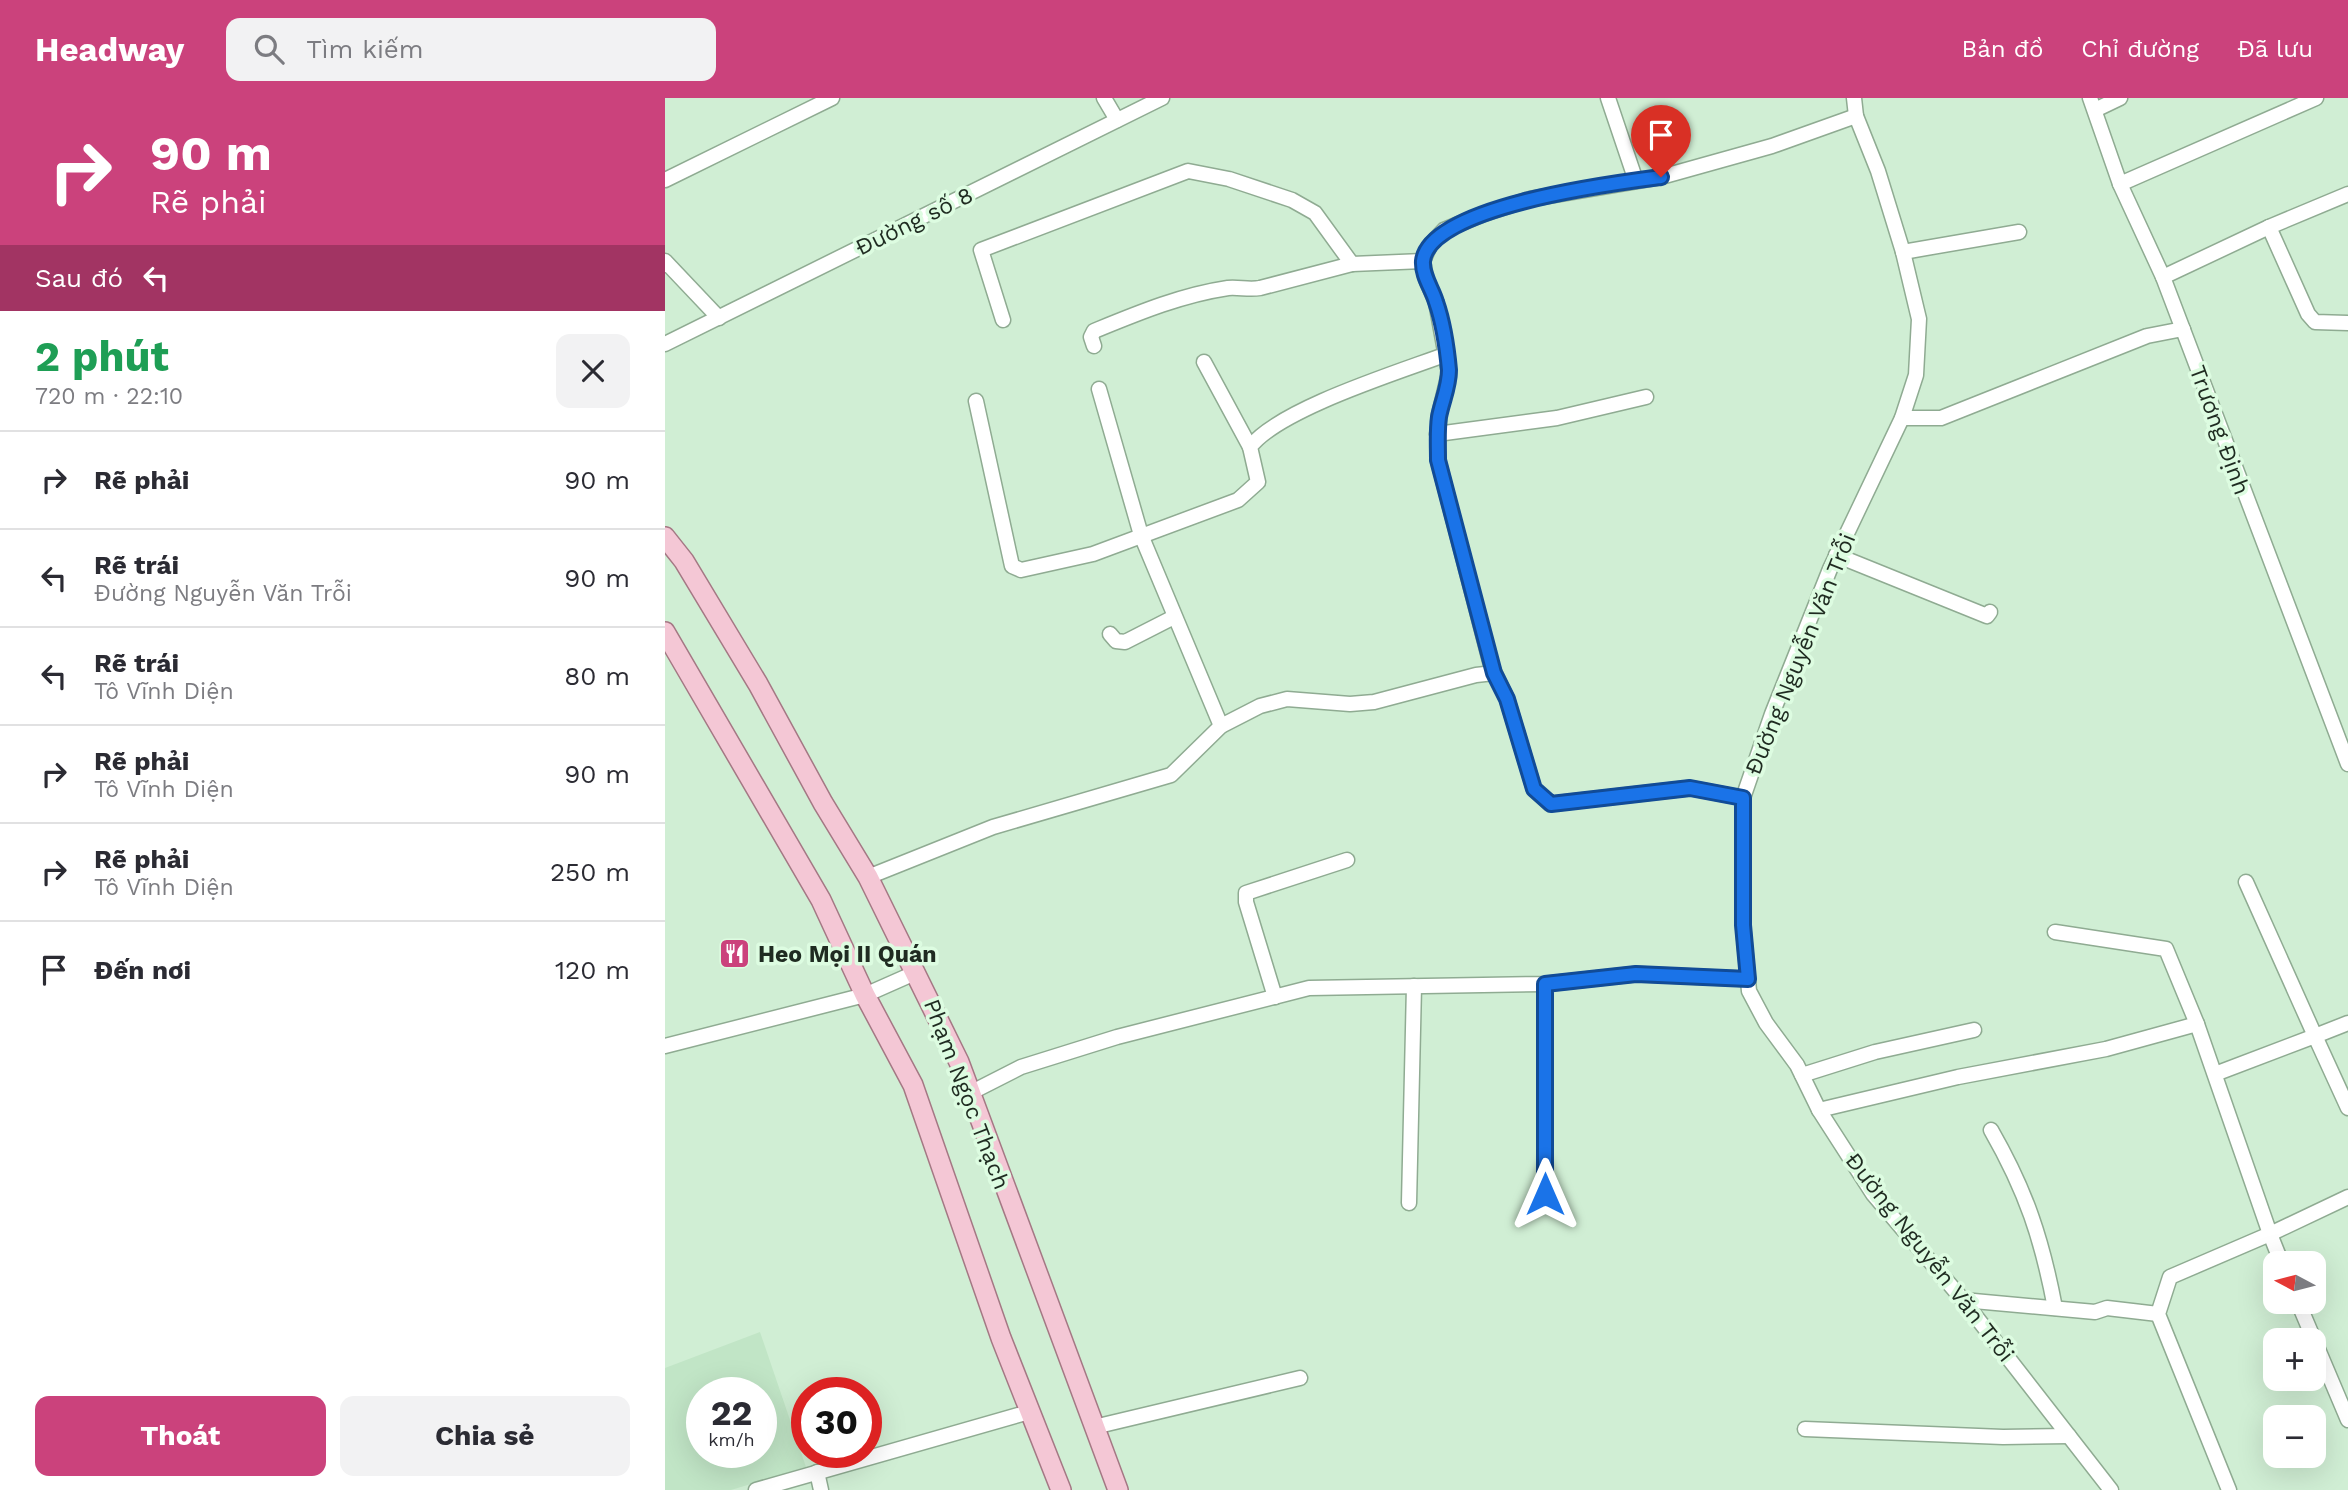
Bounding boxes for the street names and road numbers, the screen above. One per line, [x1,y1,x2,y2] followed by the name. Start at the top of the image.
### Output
[851,181,977,261] street label: Đường số 8
[2184,362,2255,498] street label: Trương Định
[1739,529,1861,779] street label: Đường Nguyễn Văn Trỗi
[918,995,1015,1193] street label: Phạm Ngọc Thạch
[1840,1147,2020,1367] street label: Đường Nguyễn Văn Trỗi

